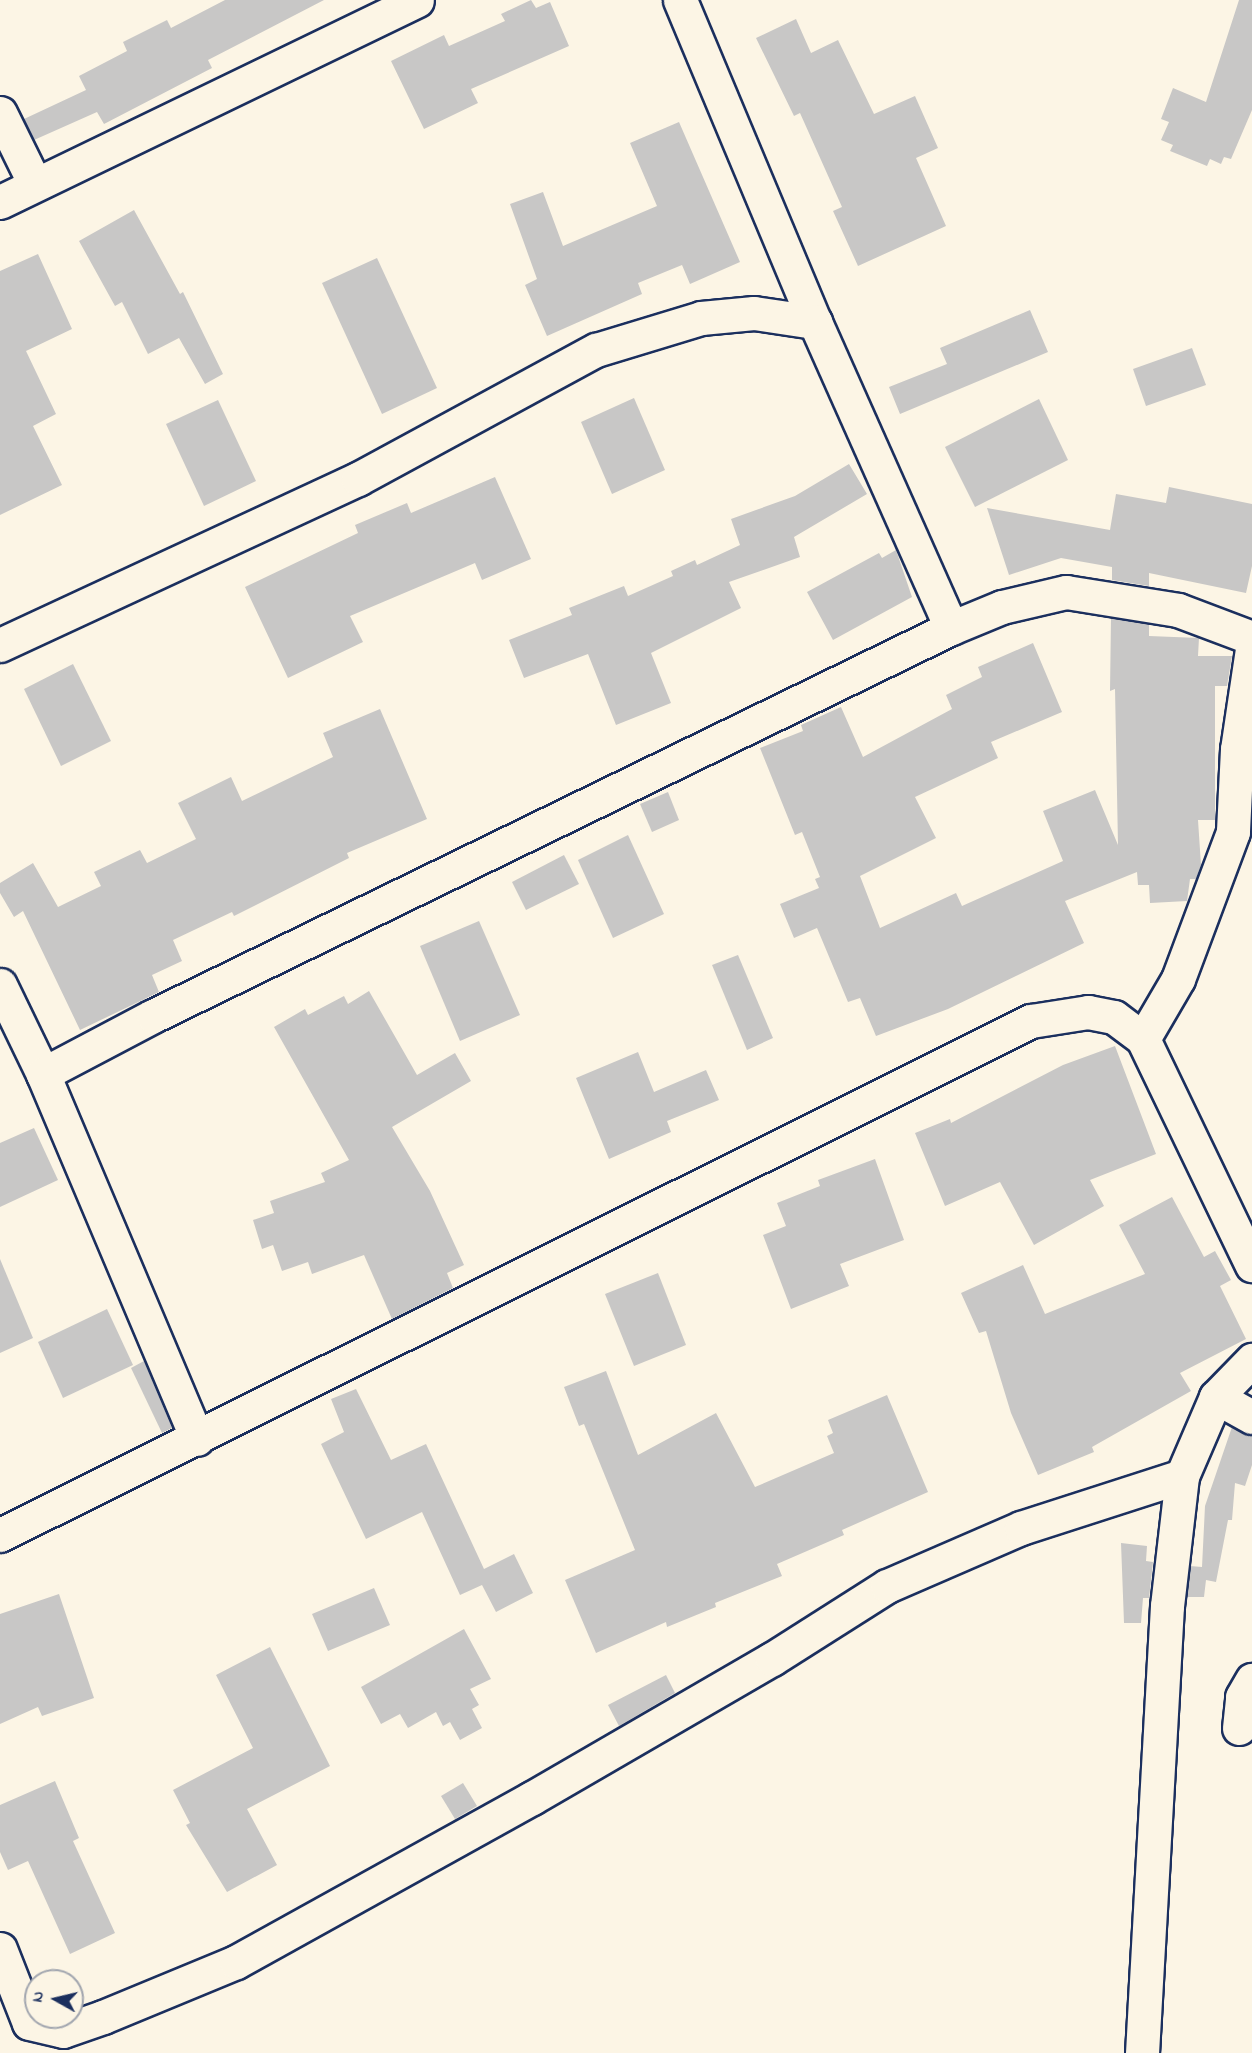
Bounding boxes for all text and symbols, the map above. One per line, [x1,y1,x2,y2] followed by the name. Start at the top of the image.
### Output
[24,1969,84,2029] north arrow
[26,1990,51,2004] text: N

